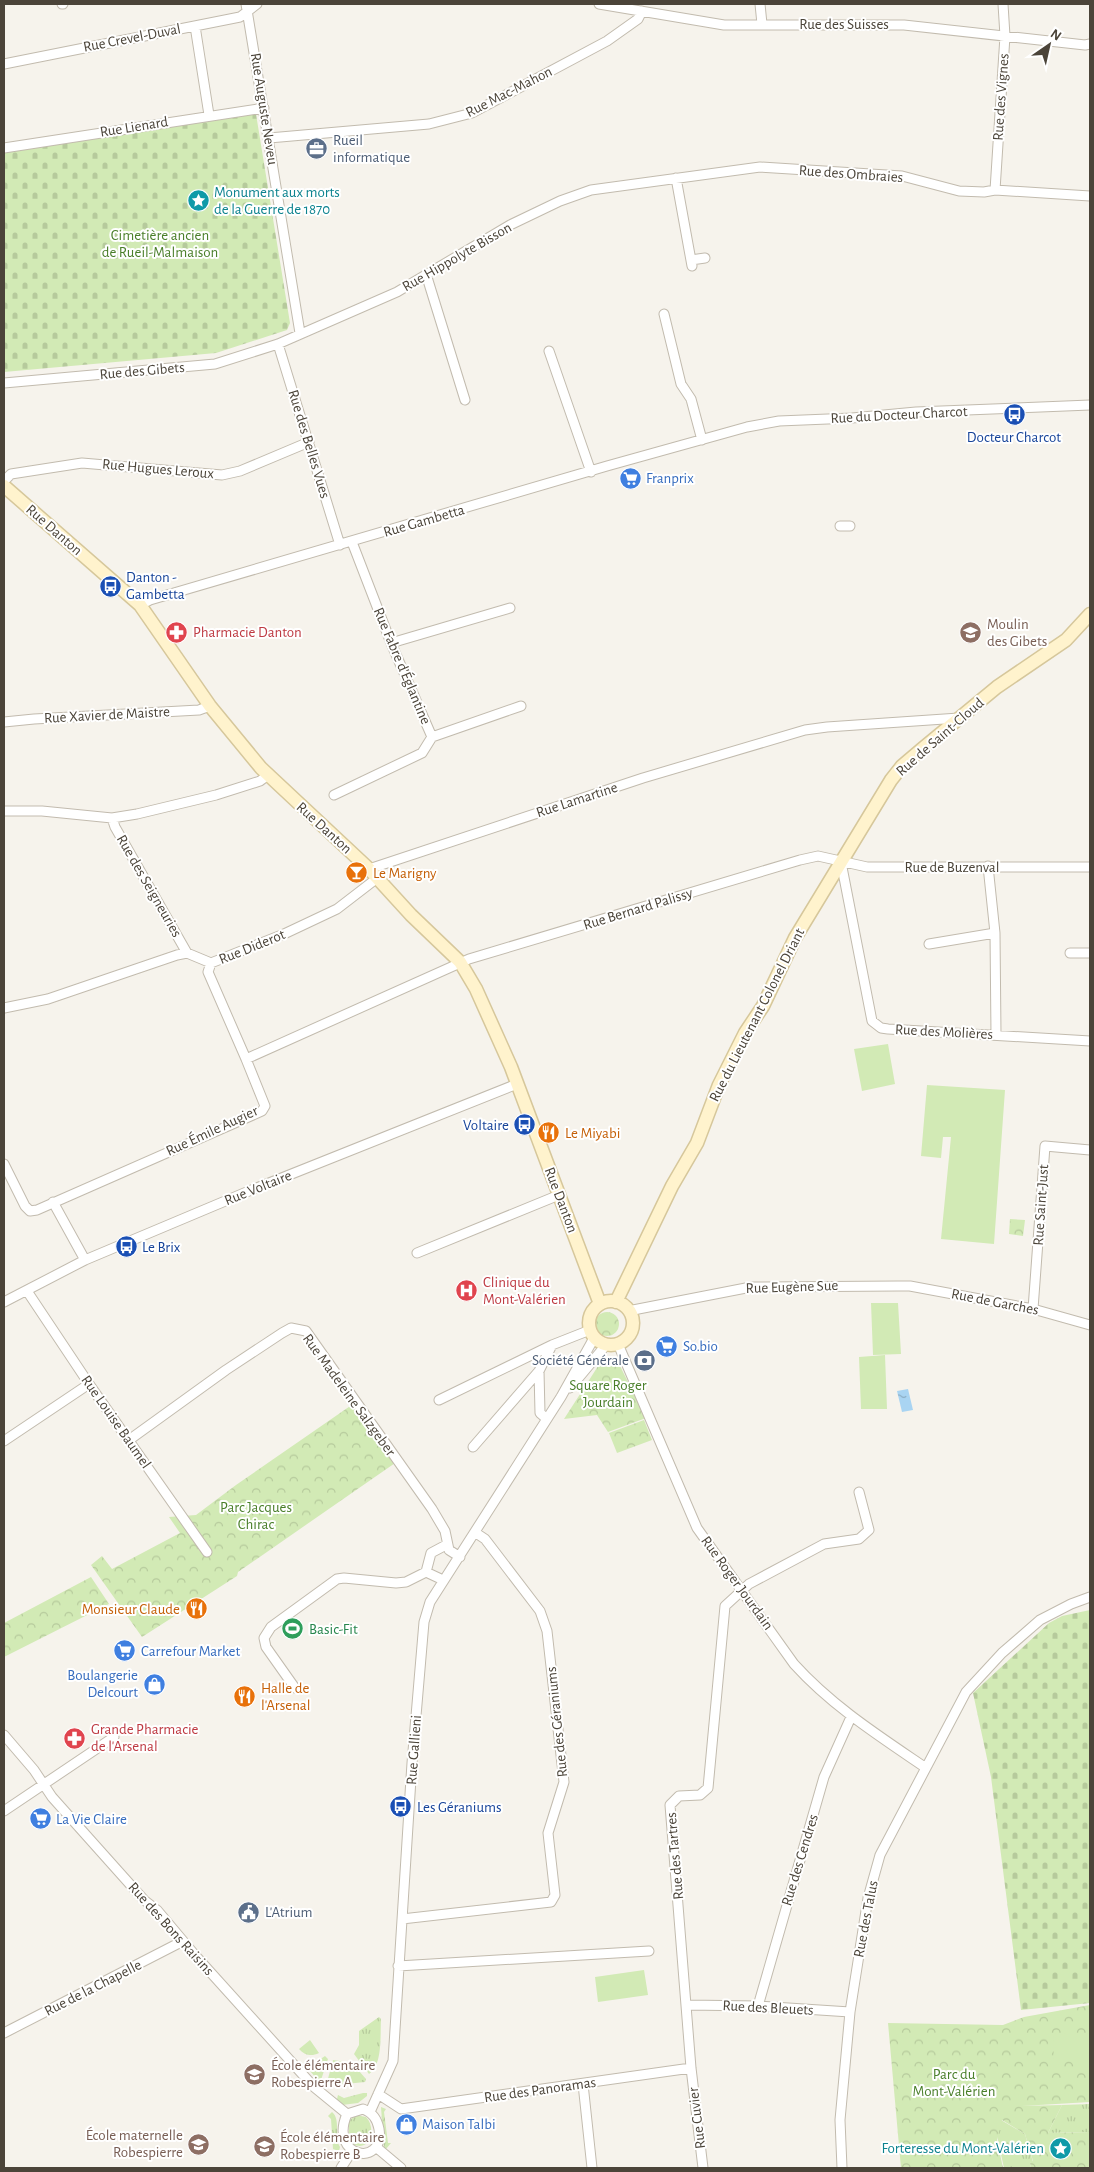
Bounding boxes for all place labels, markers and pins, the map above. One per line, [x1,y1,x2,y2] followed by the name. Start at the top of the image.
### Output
[333,133,410,165] place label: Rueil informatique
[305,137,329,161] office icon: Rueil informatique
[214,185,340,217] place label: Monument aux morts de la Guerre de 1870
[186,189,210,213] place icon: Monument aux morts de la Guerre de 1870
[1002,402,1026,426] bus stop icon: Docteur Charcot
[967,430,1061,445] place label: Docteur Charcot
[618,466,642,490] supermarket icon: Franprix
[646,471,694,486] place label: Franprix
[126,570,185,602] place label: Danton - Gambetta
[98,574,122,598] bus stop icon: Danton - Gambetta
[987,617,1047,649] place label: Moulin des Gibets
[165,620,189,644] pharmacy icon: Pharmacie Danton
[959,621,983,645] school or university icon: Moulin des Gibets
[193,625,302,640] place label: Pharmacie Danton
[345,861,369,885] bar icon: Le Marigny
[373,866,437,881] place label: Le Marigny
[513,1113,537,1137] bus stop icon: Voltaire
[463,1118,509,1133] place label: Voltaire
[537,1121,561,1145] restaurant icon: Le Miyabi
[565,1126,620,1141] place label: Le Miyabi
[114,1235,138,1259] bus stop icon: Le Brix
[142,1240,181,1255] place label: Le Brix
[483,1275,566,1307] place label: Clinique du Mont-Valérien
[455,1279,479,1303] hospital icon: Clinique du Mont-Valérien
[655,1334,679,1358] supermarket icon: So.bio
[683,1339,718,1354] place label: So.bio
[633,1348,657,1372] bank icon: Société Générale
[532,1353,629,1368] place label: Société Générale
[184,1597,208,1621] restaurant icon: Monsieur Claude
[82,1602,180,1617] place label: Monsieur Claude
[281,1617,305,1641] sports icon: Basic-Fit
[309,1622,358,1637] place label: Basic-Fit
[113,1639,137,1663] supermarket icon: Carrefour Market
[141,1644,240,1659] place label: Carrefour Market
[67,1668,138,1700] place label: Boulangerie Delcourt
[142,1672,166,1696] shop icon: Boulangerie Delcourt
[261,1681,311,1713] place label: Halle de l'Arsenal
[233,1685,257,1709] restaurant icon: Halle de l'Arsenal
[91,1722,199,1754] place label: Grande Pharmacie de l'Arsenal
[63,1726,87,1750] pharmacy icon: Grande Pharmacie de l'Arsenal
[389,1795,413,1819] bus stop icon: Les Géraniums
[417,1800,501,1815] place label: Les Géraniums
[28,1807,52,1831] supermarket icon: La Vie Claire
[56,1812,127,1827] place label: La Vie Claire
[237,1900,261,1924] public building icon: L'Atrium
[265,1905,313,1920] place label: L'Atrium
[271,2056,375,2090] place label: École élémentaire Robespierre A
[243,2062,267,2086] school or university icon: École élémentaire Robespierre A
[394,2112,418,2136] shop icon: Maison Talbi
[422,2117,496,2132] place label: Maison Talbi
[86,2126,183,2160] place label: École maternelle Robespierre
[280,2128,384,2162] place label: École élémentaire Robespierre B
[187,2132,211,2156] school or university icon: École maternelle Robespierre
[252,2134,276,2158] school or university icon: École élémentaire Robespierre B
[1048,2136,1072,2160] place icon: Forteresse du Mont-Valérien
[882,2141,1044,2156] place label: Forteresse du Mont-Valérien

